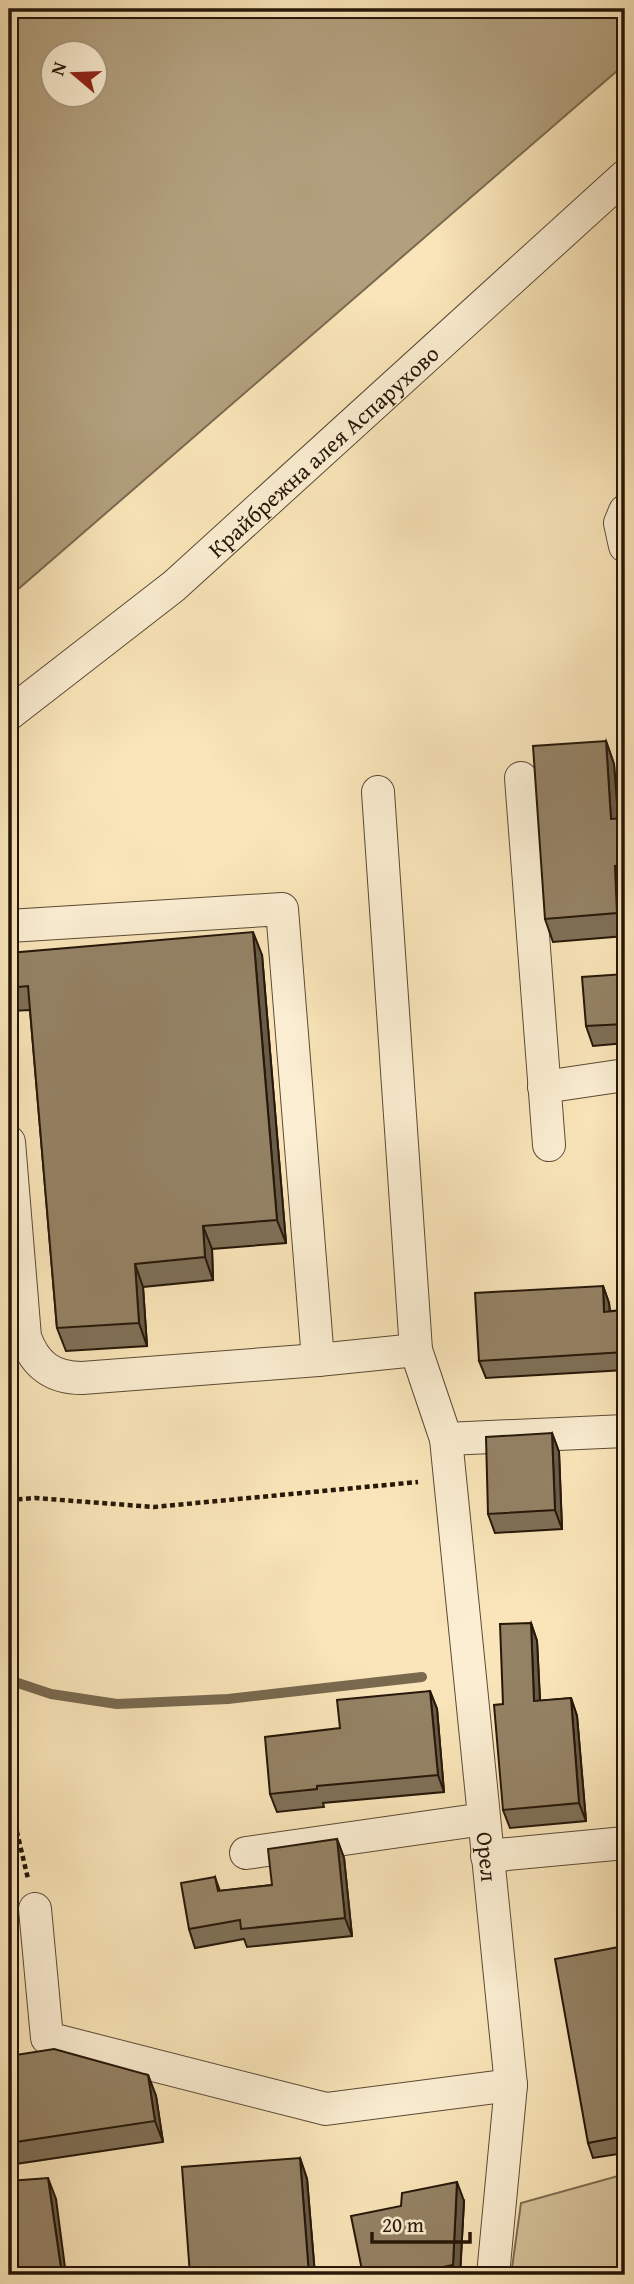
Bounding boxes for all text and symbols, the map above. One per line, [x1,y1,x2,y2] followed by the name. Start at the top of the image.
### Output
[38,38,108,108] north arrow
[43,58,73,79] text: N
[200,337,446,565] street label: Крайбрежна алея Аспарухово
[469,1830,507,1883] street label: Орел
[372,2200,470,2244] scale bar
[382,2209,424,2240] text: 20 m

